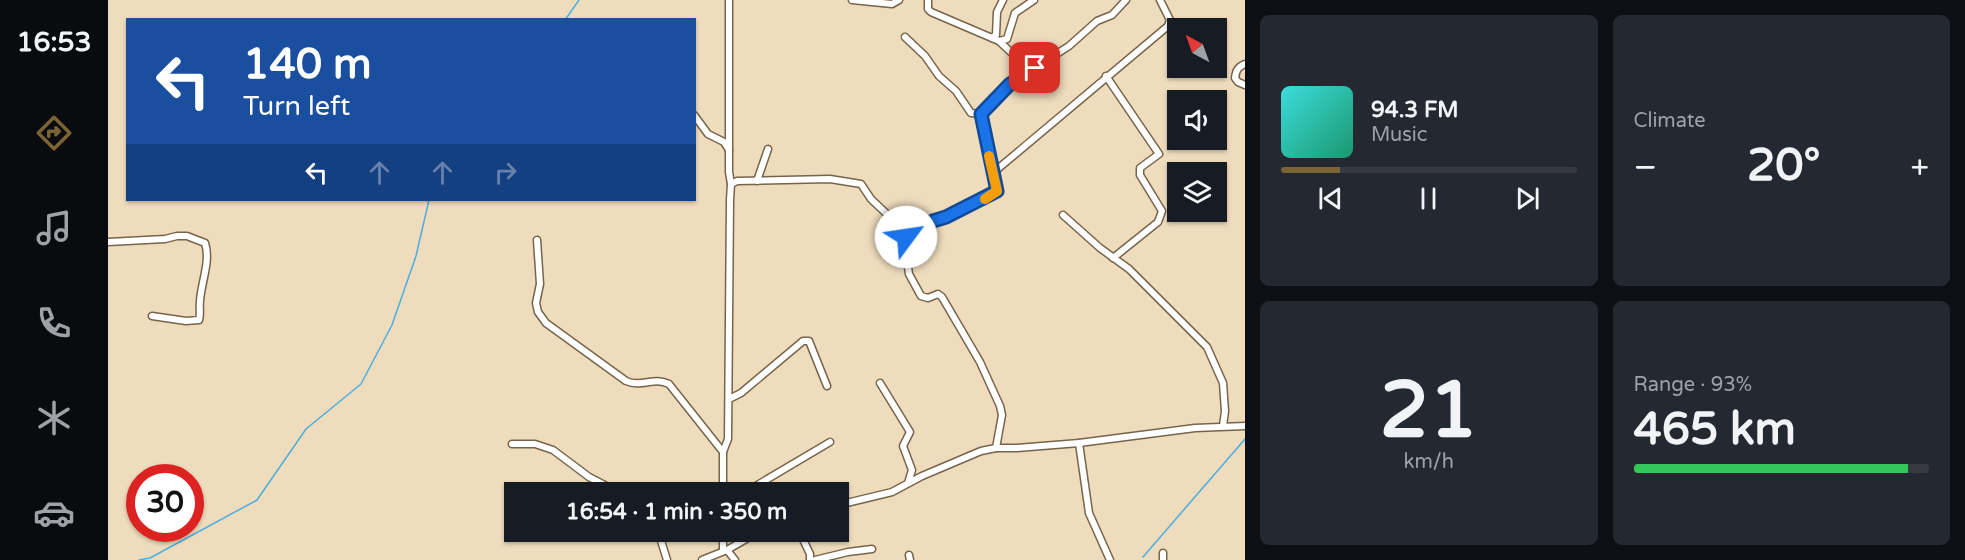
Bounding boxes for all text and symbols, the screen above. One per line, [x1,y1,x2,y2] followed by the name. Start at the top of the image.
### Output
[1167,18,1227,78] north arrow
[1167,18,1227,222] map controls
[17,26,91,59] text: 16:53
[243,39,372,90] text: 140 m
[144,42,222,120] icon: left
[1009,42,1060,93] pin
[1018,51,1051,84] icon: arrive
[243,90,350,123] text: Turn left
[1167,90,1227,150] button: sound
[1371,97,1459,123] text: 94.3 FM
[1634,109,1706,133] text: Climate
[33,112,75,154] icon: directions
[1371,123,1427,147] text: Music
[1747,139,1820,193] text: 20°
[1634,148,1657,187] text: −
[1910,148,1929,187] text: +
[300,156,333,189] icon: left
[363,156,396,189] icon: ahead
[426,156,459,189] icon: ahead
[489,156,522,189] icon: right
[1167,162,1227,222] button: layers
[1314,182,1347,215] icon: previous
[1412,182,1445,215] icon: pause
[1511,182,1544,215] icon: next
[874,205,938,269] position arrow
[33,207,75,249] icon: music
[33,302,75,344] icon: phone
[1380,364,1478,458] text: 21
[1634,373,1752,397] text: Range · 93%
[33,397,75,439] icon: climate
[1634,403,1796,457] text: 465 km
[1404,450,1454,474] text: km/h
[126,464,204,542] speed limit sign: 30
[33,492,75,534] icon: car
[566,499,787,525] text: 16:54 · 1 min · 350 m

